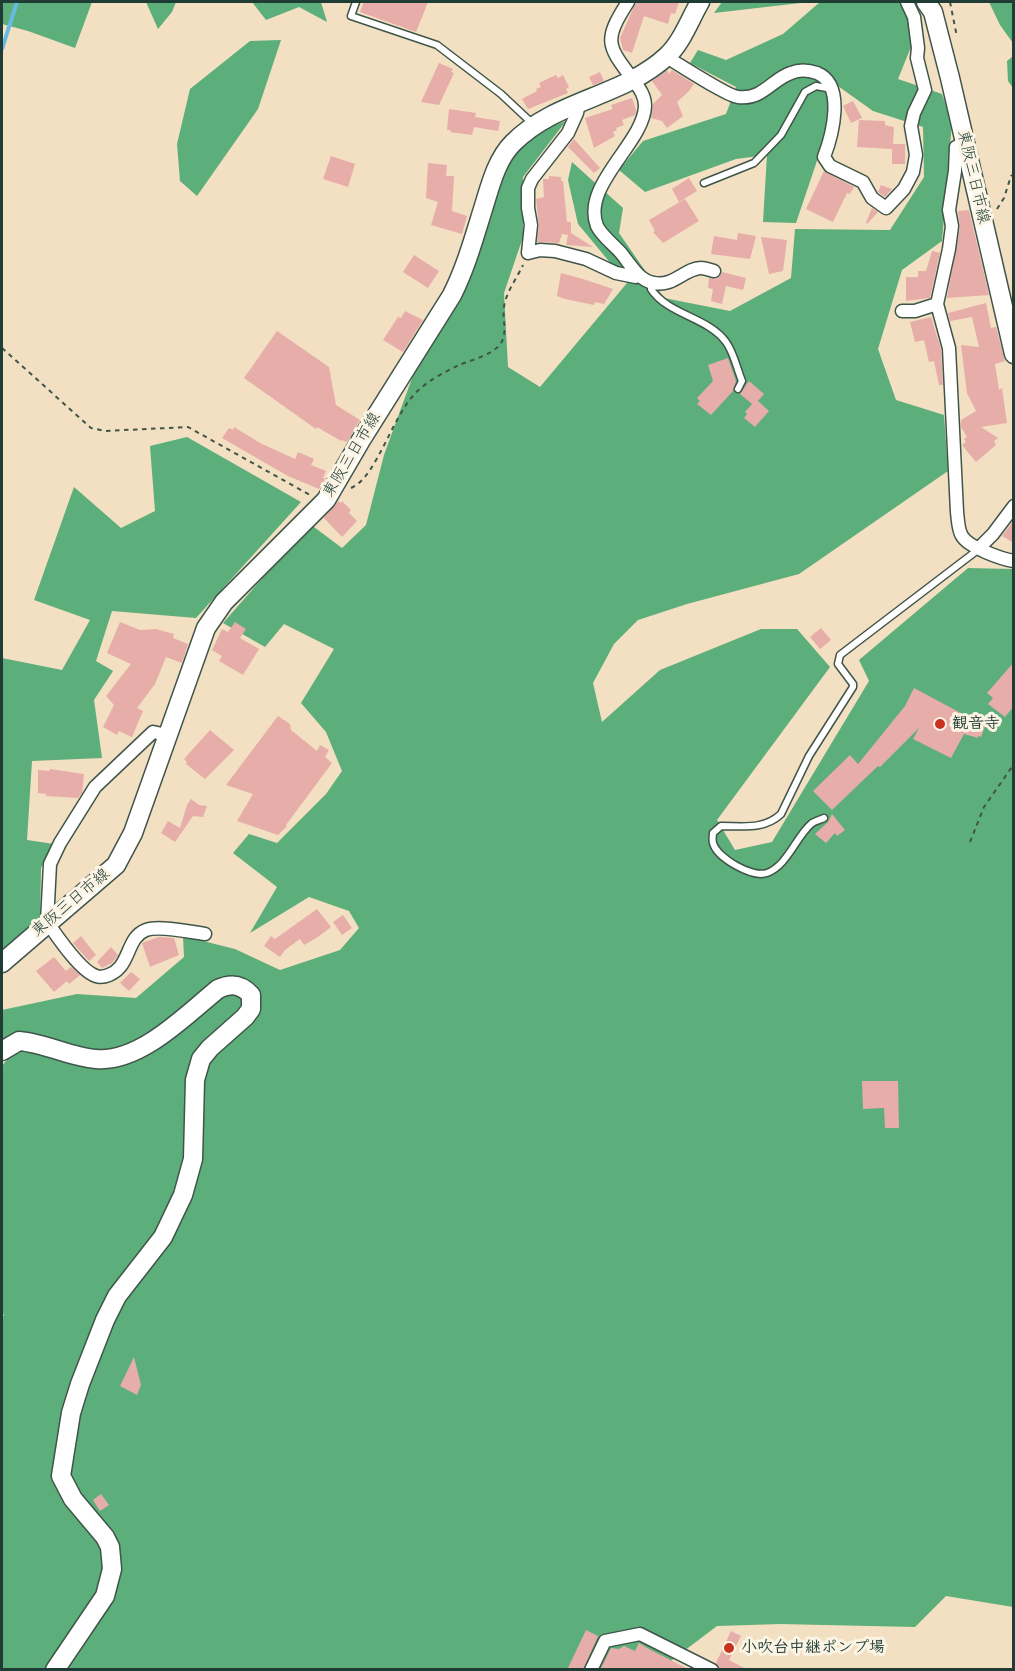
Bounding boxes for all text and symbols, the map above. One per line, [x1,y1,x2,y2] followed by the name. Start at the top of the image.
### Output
[953,128,993,226] street label: 東阪三日市線
[319,409,385,501] street label: 東阪三日市線
[952,714,1000,734] place label: 観音寺
[933,717,947,731] marker: 観音寺
[28,865,114,941] street label: 東阪三日市線
[741,1638,885,1658] place label: 小吹台中継ポンプ場
[722,1641,736,1655] marker: 小吹台中継ポンプ場

